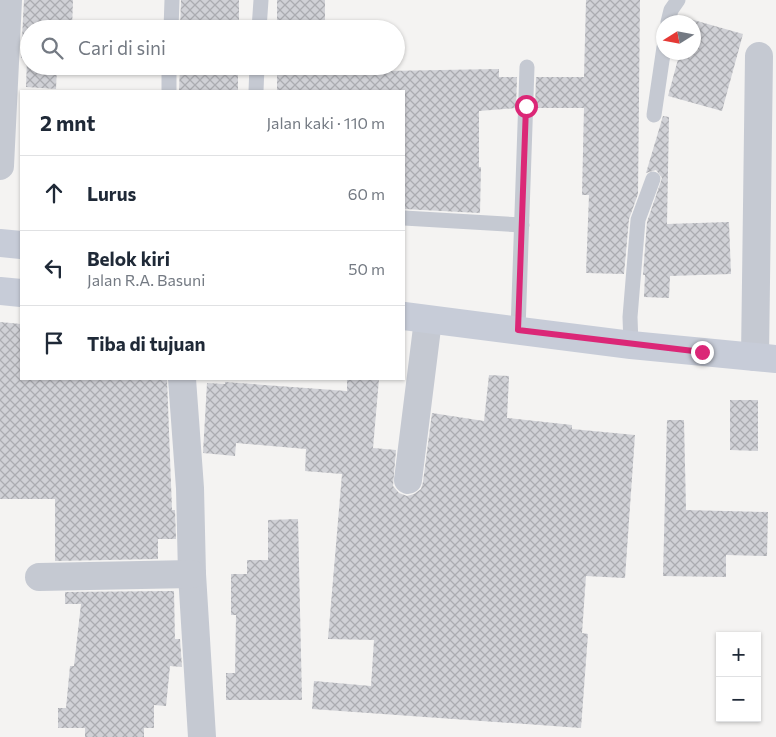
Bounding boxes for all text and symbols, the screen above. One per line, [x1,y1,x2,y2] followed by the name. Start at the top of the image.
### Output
[656,15,701,60] north arrow
[20,20,405,75] search box
[38,34,66,62] icon: search
[78,36,166,59] text: Cari di sini
[515,95,538,118] route start
[40,110,95,135] text: 2 mnt
[266,113,385,132] text: Jalan kaki · 110 m
[40,179,68,207] icon: ahead
[87,182,136,205] text: Lurus
[348,184,385,203] text: 60 m
[87,247,170,270] text: Belok kiri
[40,254,68,282] icon: left
[348,259,385,278] text: 50 m
[87,270,205,289] text: Jalan R.A. Basuni
[40,329,68,357] icon: arrive
[87,332,205,355] text: Tiba di tujuan
[691,341,714,364] route end
[716,632,761,722] map controls
[716,632,761,677] button: +
[716,677,761,722] button: −

